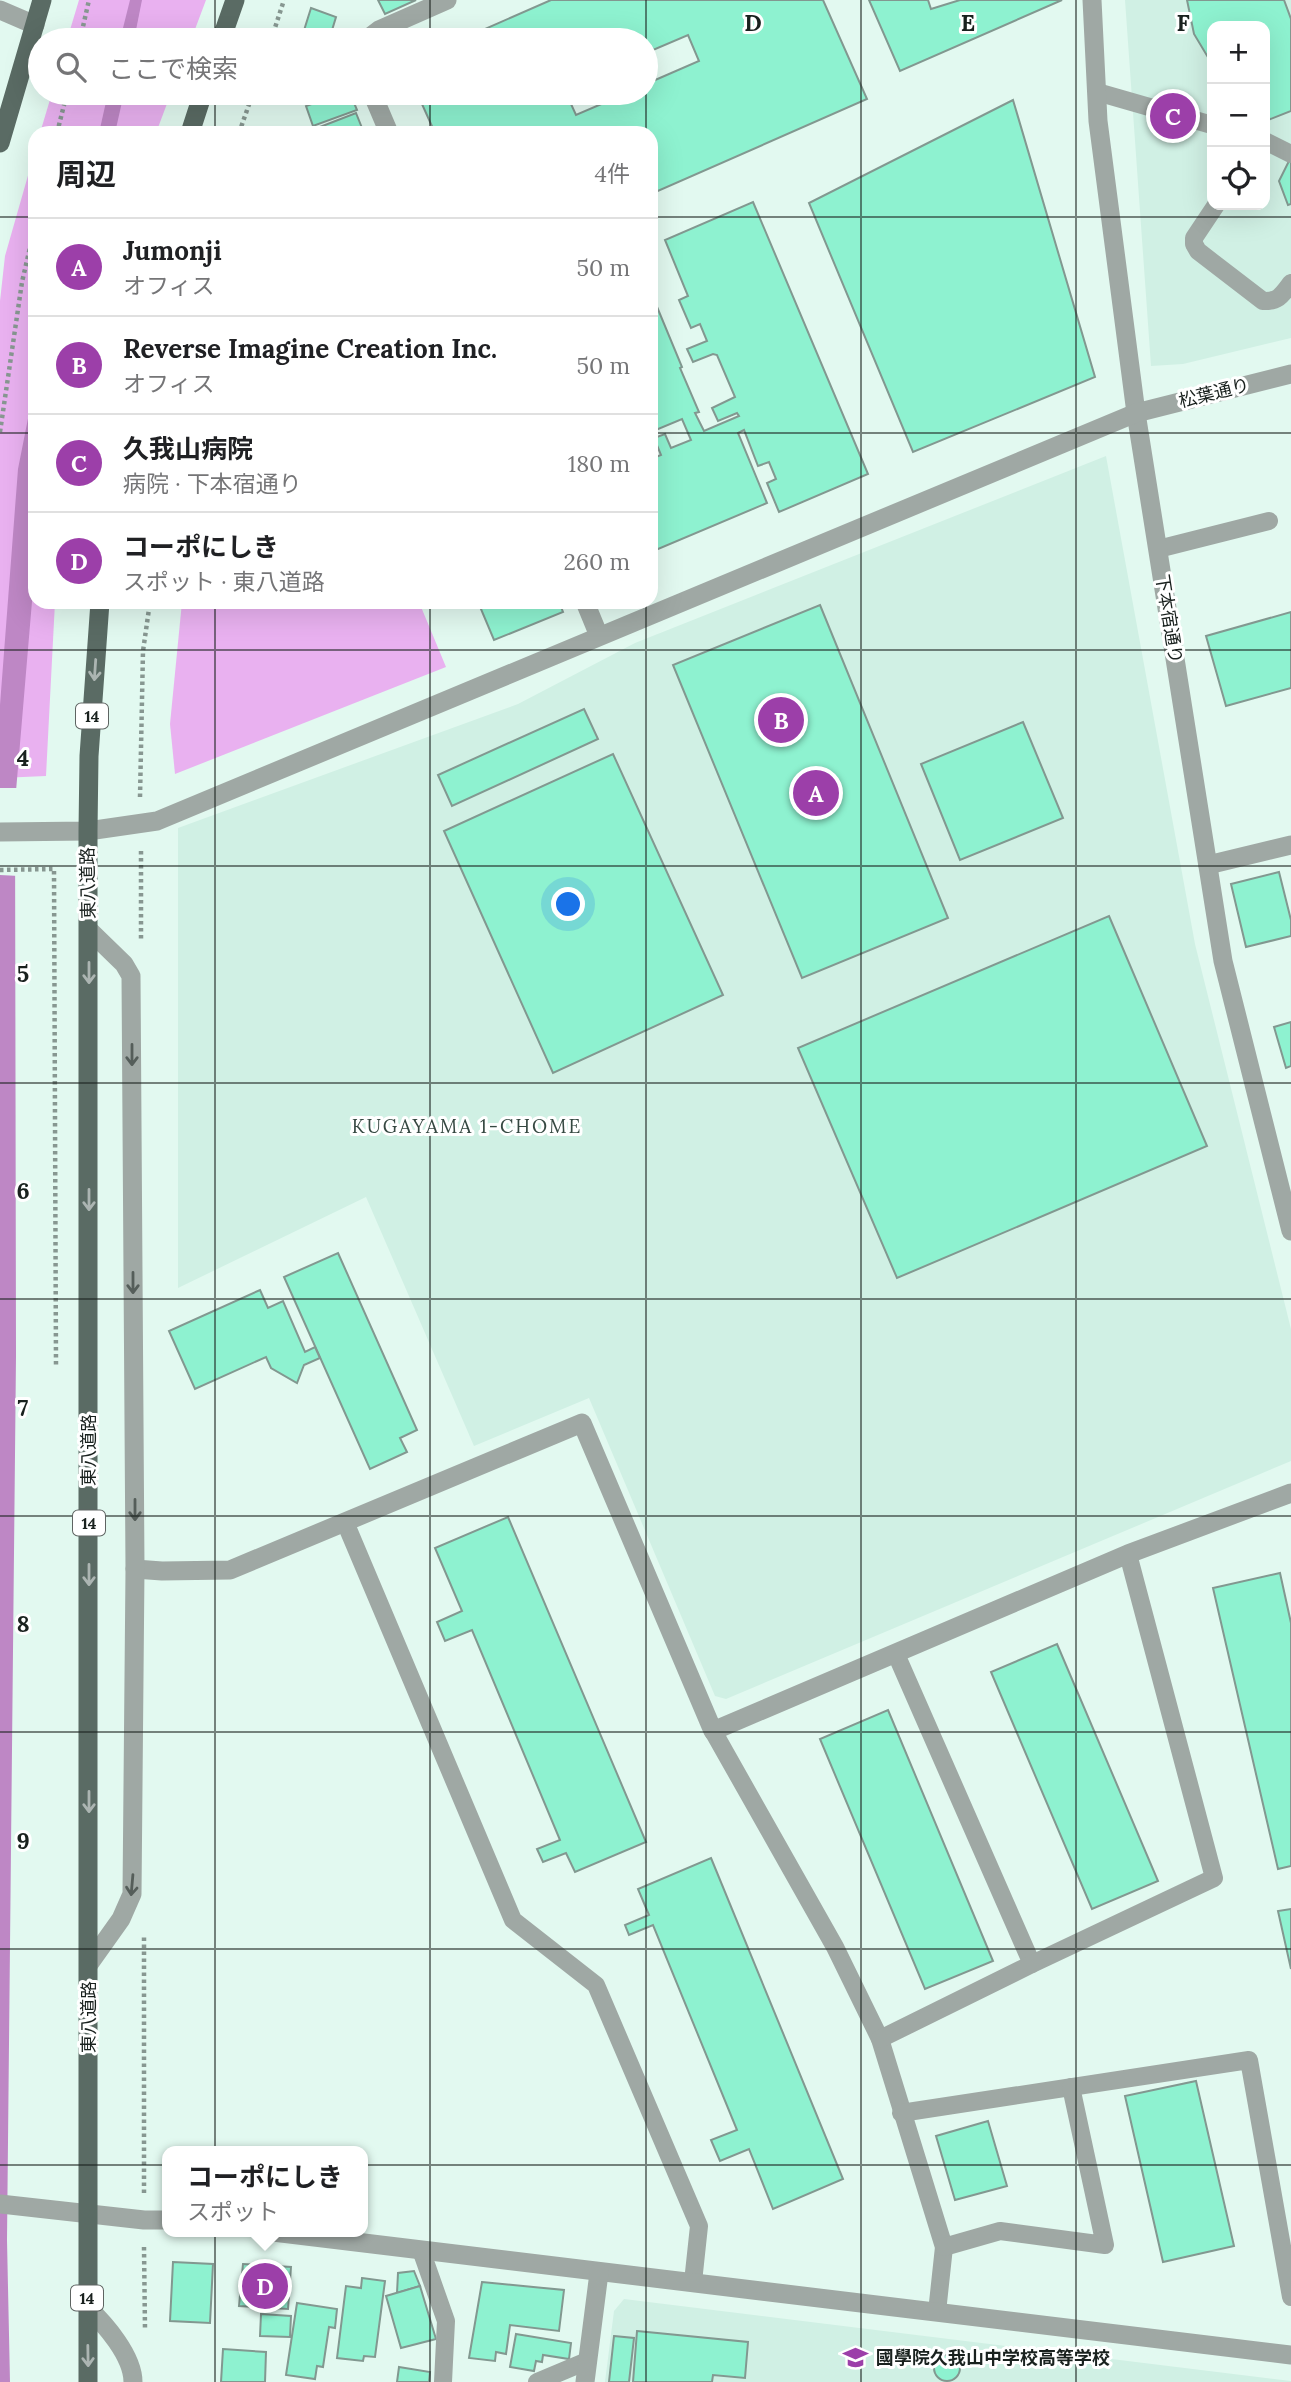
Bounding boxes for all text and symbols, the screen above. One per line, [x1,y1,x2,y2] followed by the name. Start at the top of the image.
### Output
[744,8,762,37] text: D
[961,8,975,37] text: E
[1176,8,1190,37] text: F
[1207,21,1270,210] map controls
[1207,21,1270,84] button: +
[28,28,658,105] search box
[52,48,90,86] icon: search
[108,52,238,85] text: ここで検索
[1207,84,1270,147] button: −
[1150,90,1196,142] pin: C
[1207,147,1270,210] button: locate
[56,155,116,193] text: 周辺
[595,159,630,188] text: 4件
[123,234,222,267] text: Jumonji
[71,253,87,282] text: A
[577,253,630,282] text: 50 m
[123,271,215,300] text: オフィス
[123,332,497,365] text: Reverse Imagine Creation Inc.
[71,351,87,380] text: B
[577,351,630,380] text: 50 m
[123,369,215,398] text: オフィス
[1176,373,1252,412] street label: 松葉通り
[123,432,253,465] text: 久我山病院
[71,449,87,478] text: C
[568,449,630,478] text: 180 m
[123,469,302,498] text: 病院 · 下本宿通り
[123,530,279,563] text: コーポにしき
[70,547,88,576] text: D
[563,547,630,576] text: 260 m
[123,567,325,596] text: スポット · 東八道路
[1151,573,1188,665] street label: 下本宿通り
[88,658,101,681] one-way arrow
[758,694,804,746] pin: B
[76,704,108,729] road number: 14
[17,743,29,772] text: 4
[793,767,839,819] pin: A
[75,847,100,919] street label: 東八道路
[551,887,585,921] your location
[17,959,29,988] text: 5
[82,961,96,984] one-way arrow
[125,1043,139,1066] one-way arrow
[352,1114,582,1138] district label: KUGAYAMA 1-CHOME
[16,1176,30,1205] text: 6
[82,1189,96,1212] one-way arrow
[126,1271,140,1294] one-way arrow
[18,1393,29,1422] text: 7
[77,1414,100,1486] street label: 東八道路
[128,1498,141,1521] one-way arrow
[73,1511,105,1536] road number: 14
[82,1563,96,1586] one-way arrow
[16,1609,30,1638] text: 8
[82,1791,96,1814] one-way arrow
[16,1826,30,1855] text: 9
[125,1873,138,1895] one-way arrow
[77,1981,100,2053] street label: 東八道路
[162,2146,368,2237] popup
[187,2160,343,2193] text: コーポにしき
[187,2197,279,2226] text: スポット
[242,2260,288,2312] pin: D
[71,2286,103,2310] road number: 14
[81,2344,95,2367] one-way arrow
[842,2344,870,2372] school or university icon: 國學院久我山中学校高等学校
[876,2346,1110,2369] place label: 國學院久我山中学校高等学校

